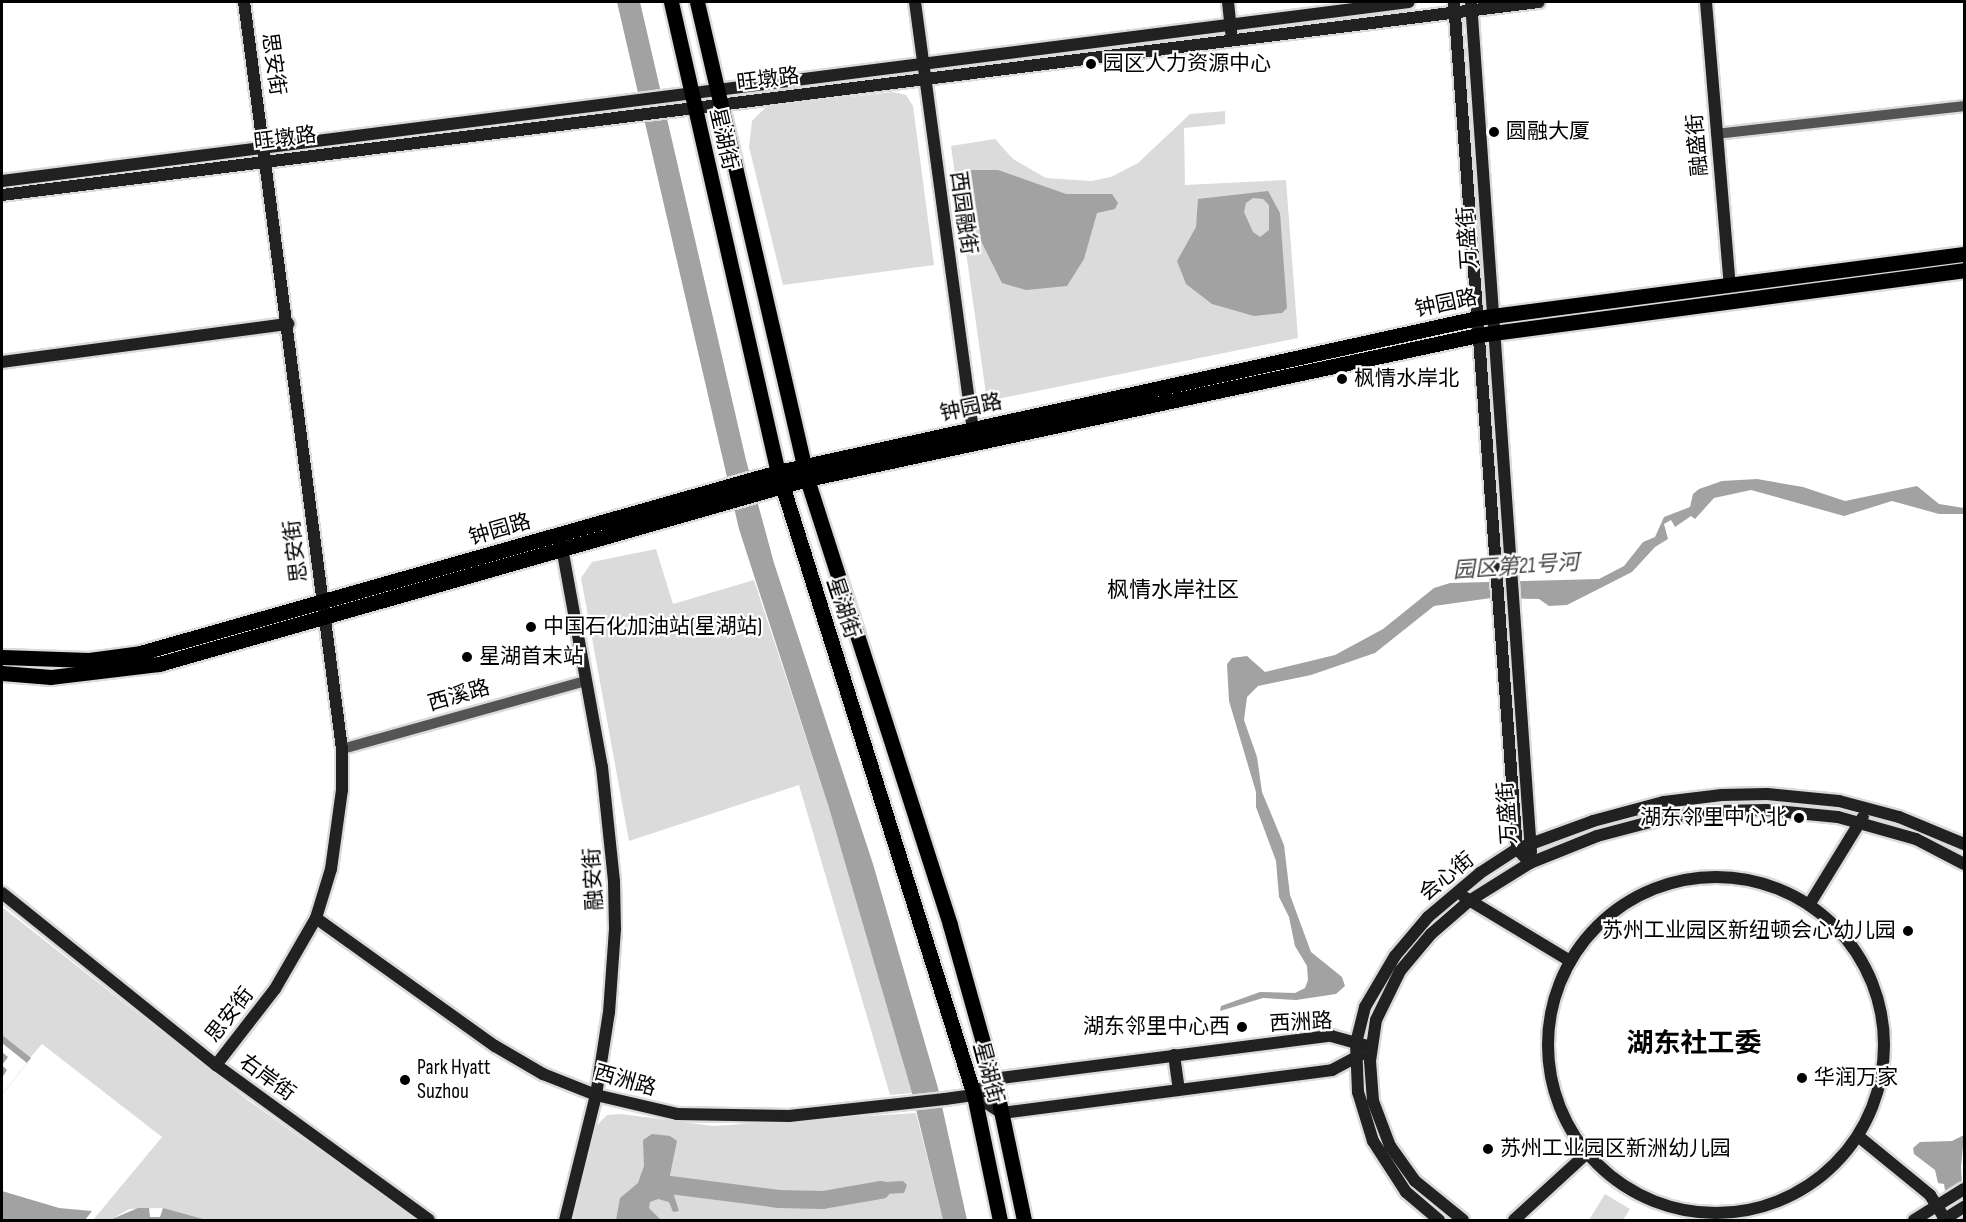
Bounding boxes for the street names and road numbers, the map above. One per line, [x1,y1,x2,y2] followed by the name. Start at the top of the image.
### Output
[256,31,290,97] street label: 思安街
[735,64,801,96] street label: 旺墩路
[704,105,742,173] street label: 星湖街
[1683,113,1713,177] street label: 融盛街
[252,123,318,155] street label: 旺墩路
[945,170,981,256] street label: 西园融街
[1453,206,1483,270] street label: 万盛街
[1413,285,1479,323] street label: 钟园路
[938,389,1004,427] street label: 钟园路
[466,509,534,551] street label: 钟园路
[280,518,312,584] street label: 思安街
[821,574,865,642] street label: 星湖街
[425,675,493,717] street label: 西溪路
[1493,781,1523,845] street label: 万盛街
[580,847,608,911] street label: 融安街
[1415,847,1479,907] street label: 会心街
[201,982,259,1048] street label: 思安街
[1269,1009,1333,1037] street label: 西洲路
[968,1039,1008,1107] street label: 星湖街
[234,1049,300,1107] street label: 右岸街
[591,1060,659,1102] street label: 西洲路

